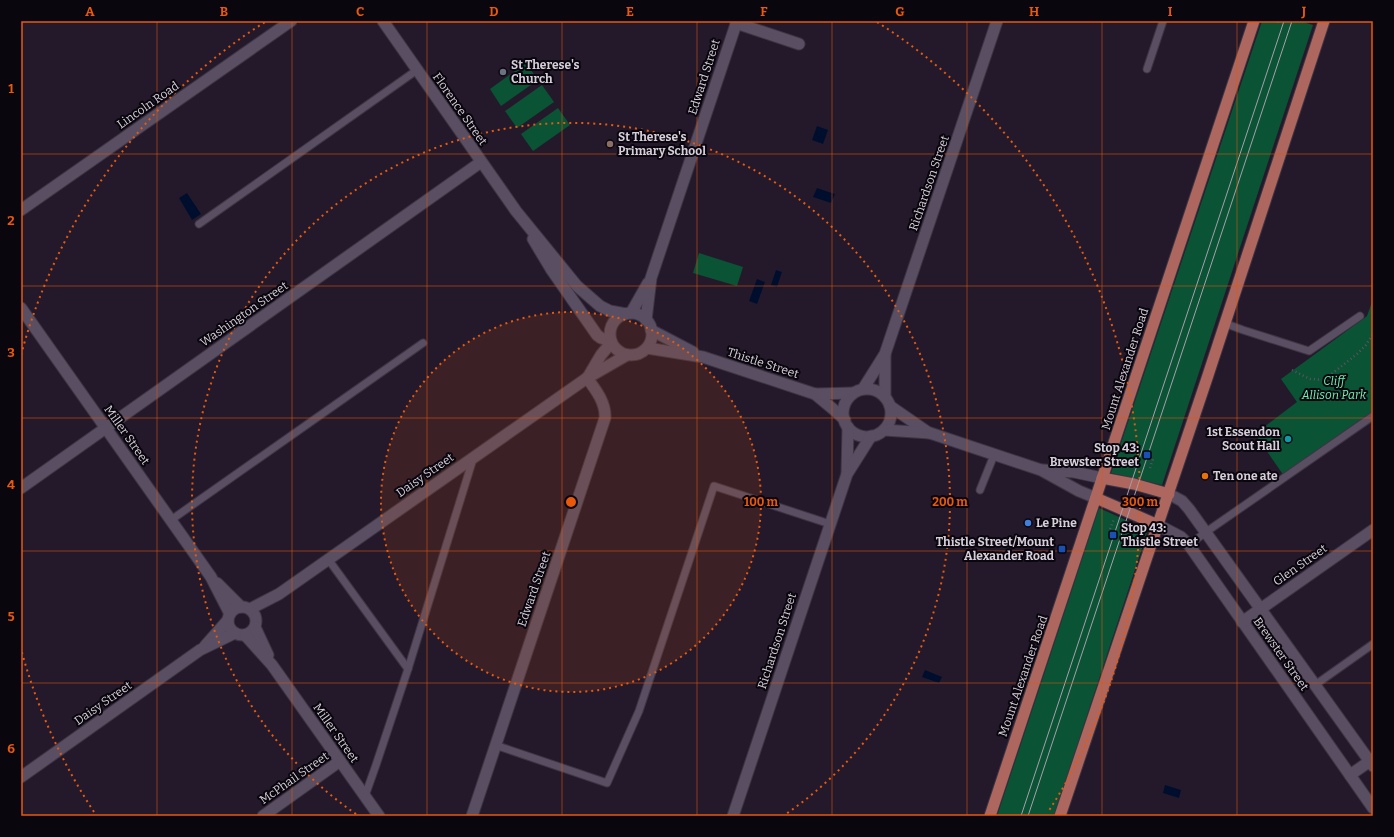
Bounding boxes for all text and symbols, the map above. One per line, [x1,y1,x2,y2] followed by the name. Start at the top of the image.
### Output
[85,4,95,19] text: A
[220,4,228,19] text: B
[356,4,364,19] text: C
[489,4,499,19] text: D
[626,4,634,19] text: E
[760,4,768,19] text: F
[895,4,905,19] text: G
[1029,4,1039,19] text: H
[1168,4,1173,19] text: I
[1301,4,1307,19] text: J
[685,37,723,116] street label: Edward Street
[511,58,579,86] place label: St Therese's Church
[498,67,508,77] marker: St Therese's Church
[430,70,490,148] street label: Florence Street
[114,79,182,131] street label: Lincoln Road
[8,81,14,96] text: 1
[618,130,706,158] place label: St Therese's Primary School
[906,133,952,233] street label: Richardson Street
[605,139,615,149] marker: St Therese's Primary School
[7,213,15,228] text: 2
[197,278,291,350] street label: Washington Street
[1099,306,1151,432] street label: Mount Alexander Road
[7,345,15,360] text: 3
[726,345,801,381] street label: Thistle Street
[1301,374,1367,402] park label: Cliff Allison Park
[101,403,153,468] street label: Miller Street
[1207,425,1280,453] place label: 1st Essendon Scout Hall
[1283,434,1293,444] marker: 1st Essendon Scout Hall
[1050,441,1139,469] place label: Stop 43: Brewster Street
[394,450,457,500] street label: Daisy Street
[1142,450,1152,460] marker: Stop 43: Brewster Street
[1213,469,1278,483] place label: Ten one ate
[1200,471,1210,481] marker: Ten one ate
[7,477,15,492] text: 4
[564,495,578,509] centre of rings
[744,495,779,509] text: 100 m
[932,495,968,509] text: 200 m
[1122,495,1158,509] text: 300 m
[1036,516,1077,530] place label: Le Pine
[1023,518,1033,528] marker: Le Pine
[1121,521,1198,549] place label: Stop 43: Thistle Street
[1108,530,1118,540] marker: Stop 43: Thistle Street
[936,535,1055,563] place label: Thistle Street/Mount Alexander Road
[1270,541,1330,589] street label: Glen Street
[1057,544,1067,554] marker: Thistle Street/Mount Alexander Road
[515,549,554,628] street label: Edward Street
[755,591,799,691] street label: Richardson Street
[7,609,15,624] text: 5
[996,614,1050,738] street label: Mount Alexander Road
[1251,615,1312,694] street label: Brewster Street
[72,678,135,728] street label: Daisy Street
[310,701,362,766] street label: Miller Street
[7,741,15,756] text: 6
[257,749,332,807] street label: McPhail Street

